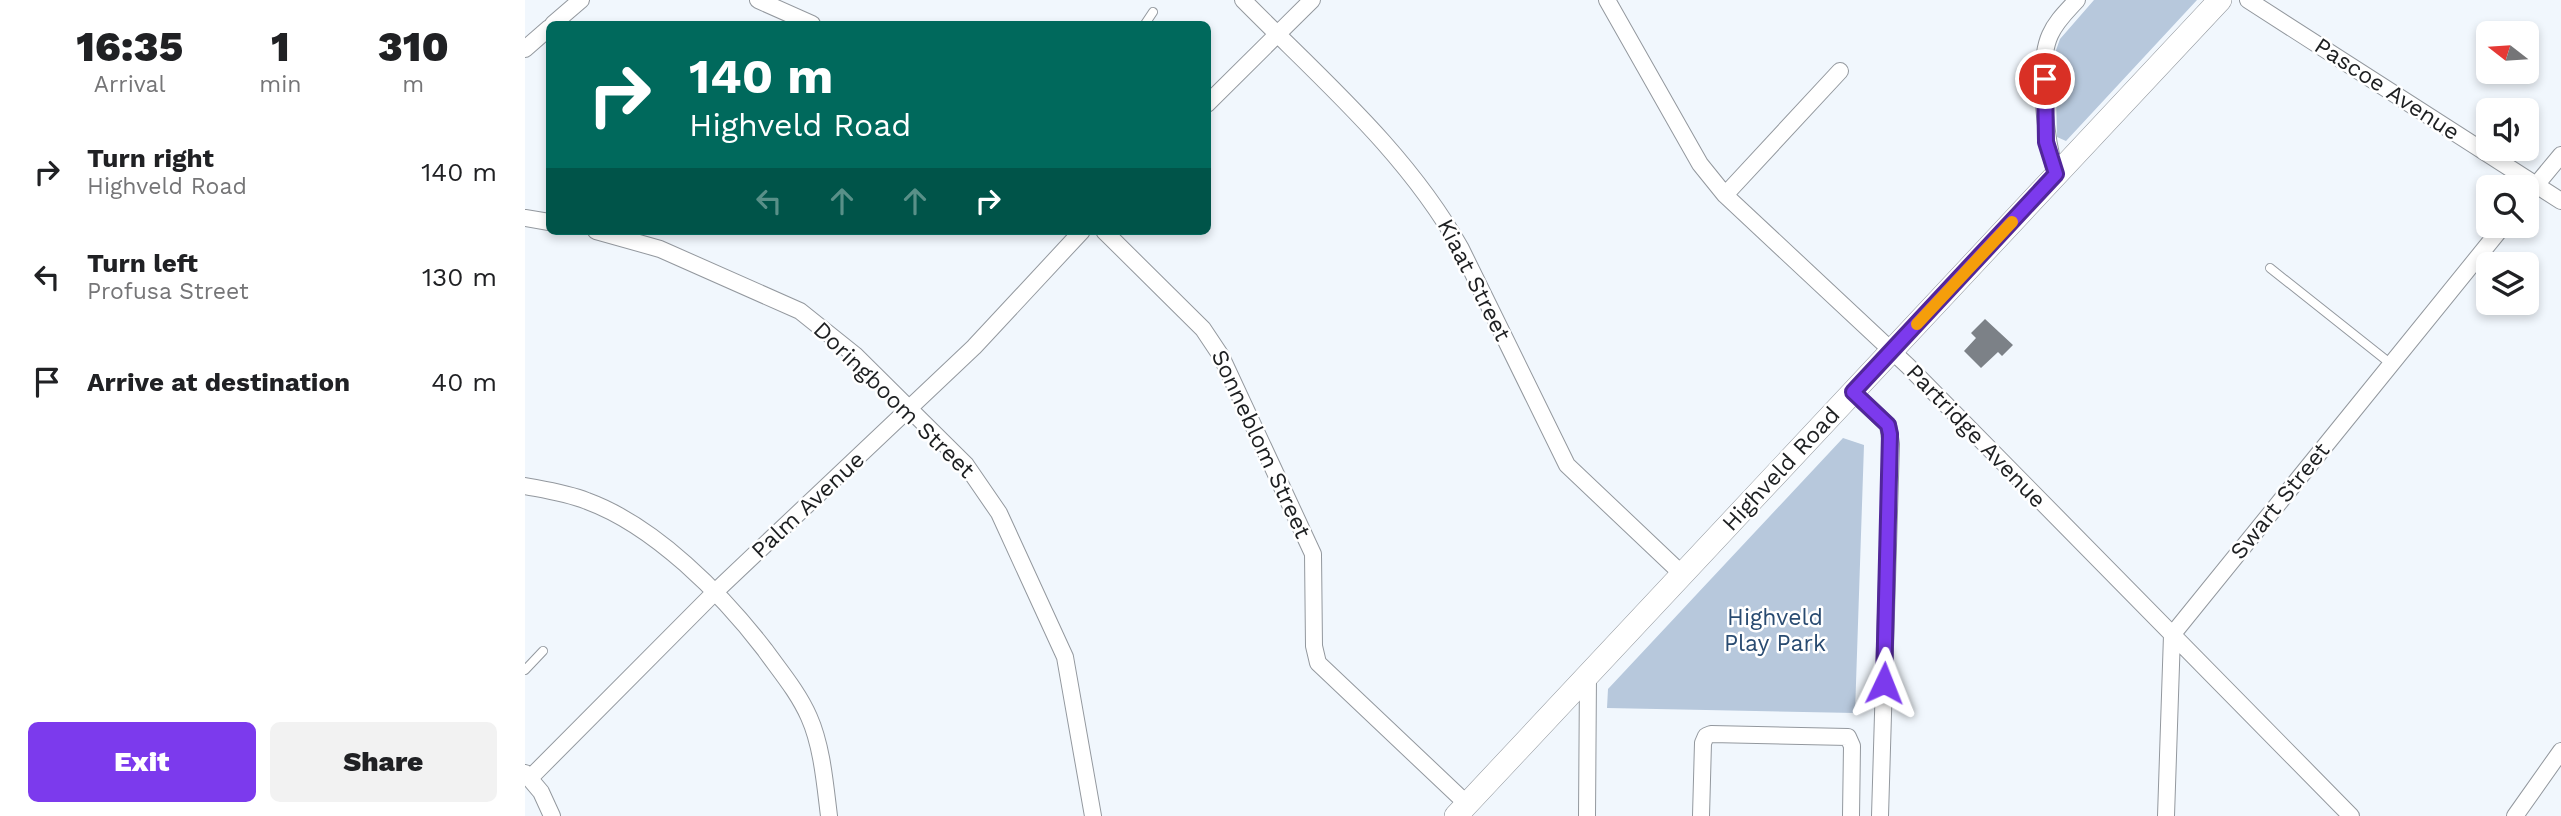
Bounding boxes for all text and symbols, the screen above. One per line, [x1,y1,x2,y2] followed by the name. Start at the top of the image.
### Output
[2476,21,2539,84] north arrow
[2476,21,2539,315] map controls
[76,22,183,71] text: 16:35
[271,22,290,71] text: 1
[378,22,449,71] text: 310
[2309,32,2465,146] street label: Pascoe Avenue
[689,47,833,105] text: 140 m
[574,49,665,140] icon: right
[2015,49,2075,109] pin
[2026,60,2064,98] icon: arrive
[94,71,166,98] text: Arrival
[259,71,302,98] text: min
[402,71,424,98] text: m
[2476,98,2539,161] button: sound
[689,106,911,144] text: Highveld Road
[87,143,214,173] text: Turn right
[28,153,66,191] icon: right
[421,157,497,187] text: 140 m
[87,173,247,200] text: Highveld Road
[2476,175,2539,238] button: search
[750,182,788,220] icon: left
[823,182,861,220] icon: ahead
[896,182,934,220] icon: ahead
[969,182,1007,220] icon: right
[1432,214,1516,346] street label: Kiaat Street
[87,248,198,278] text: Turn left
[2476,252,2539,315] button: layers
[28,258,66,296] icon: left
[422,262,497,292] text: 130 m
[87,278,249,305] text: Profusa Street
[808,316,980,484] street label: Doringboom Street
[1206,346,1317,543] street label: Sonneblom Street
[1901,359,2051,513] street label: Partridge Avenue
[28,363,66,401] icon: arrive
[87,367,350,397] text: Arrive at destination
[431,367,497,397] text: 40 m
[1717,401,1845,537] street label: Highveld Road
[2225,437,2335,565] street label: Swart Street
[746,446,870,564] street label: Palm Avenue
[1724,604,1826,657] park label: Highveld Play Park
[1847,646,1921,720] position arrow
[28,722,256,802] button: Exit
[270,722,497,802] button: Share

